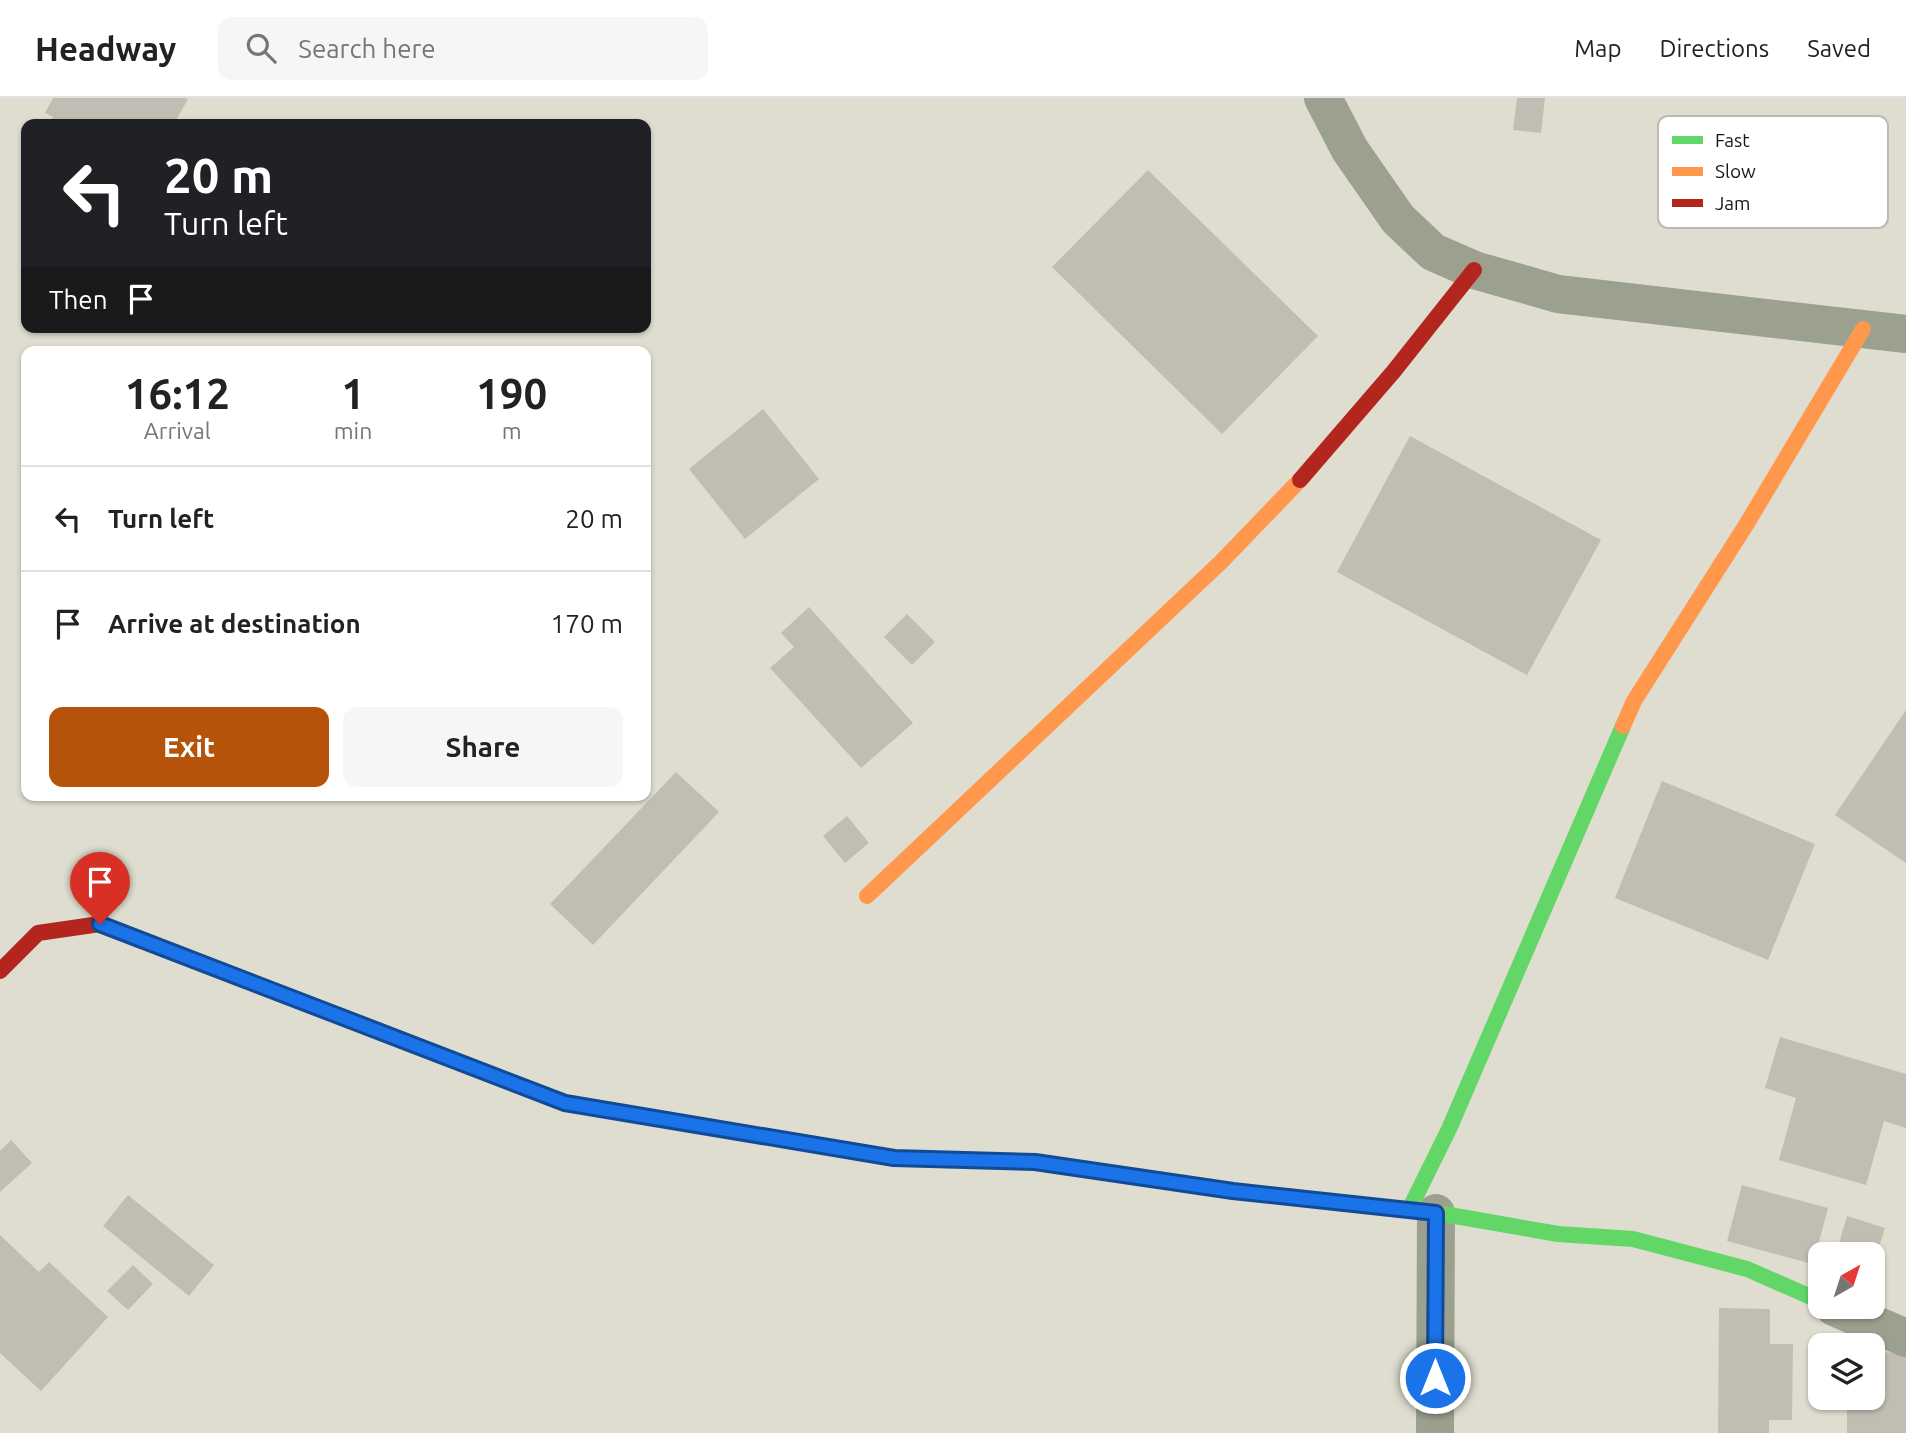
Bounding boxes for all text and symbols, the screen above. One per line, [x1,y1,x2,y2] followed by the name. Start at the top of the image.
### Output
[218,17,708,80] search box
[242,29,280,67] icon: search
[35,30,176,67] text: Headway
[298,34,436,63] text: Search here
[1574,35,1621,62] text: Map
[1659,35,1769,62] text: Directions
[1807,35,1871,62] text: Saved
[1658,116,1888,228] legend
[1715,129,1750,151] text: Fast
[49,147,140,238] icon: left
[164,147,273,202] text: 20 m
[1715,160,1756,182] text: Slow
[1715,192,1751,214] text: Jam
[164,205,288,241] text: Turn left
[122,280,160,318] icon: arrive
[49,285,108,314] text: Then
[125,370,230,417] text: 16:12
[341,370,365,417] text: 1
[476,370,547,417] text: 190
[144,418,211,443] text: Arrival
[334,418,372,443] text: min
[502,418,522,443] text: m
[49,500,87,538] icon: left
[108,504,214,533] text: Turn left
[565,504,623,533] text: 20 m
[49,605,87,643] icon: arrive
[108,609,361,638] text: Arrive at destination
[551,609,623,638] text: 170 m
[49,707,329,787] button: Exit
[343,707,623,787] button: Share
[70,852,130,924] pin
[81,863,119,901] icon: arrive
[1808,1242,1885,1320] north arrow
[1808,1242,1885,1410] map controls
[1808,1333,1885,1410] button: layers
[1398,1341,1472,1415] position arrow

